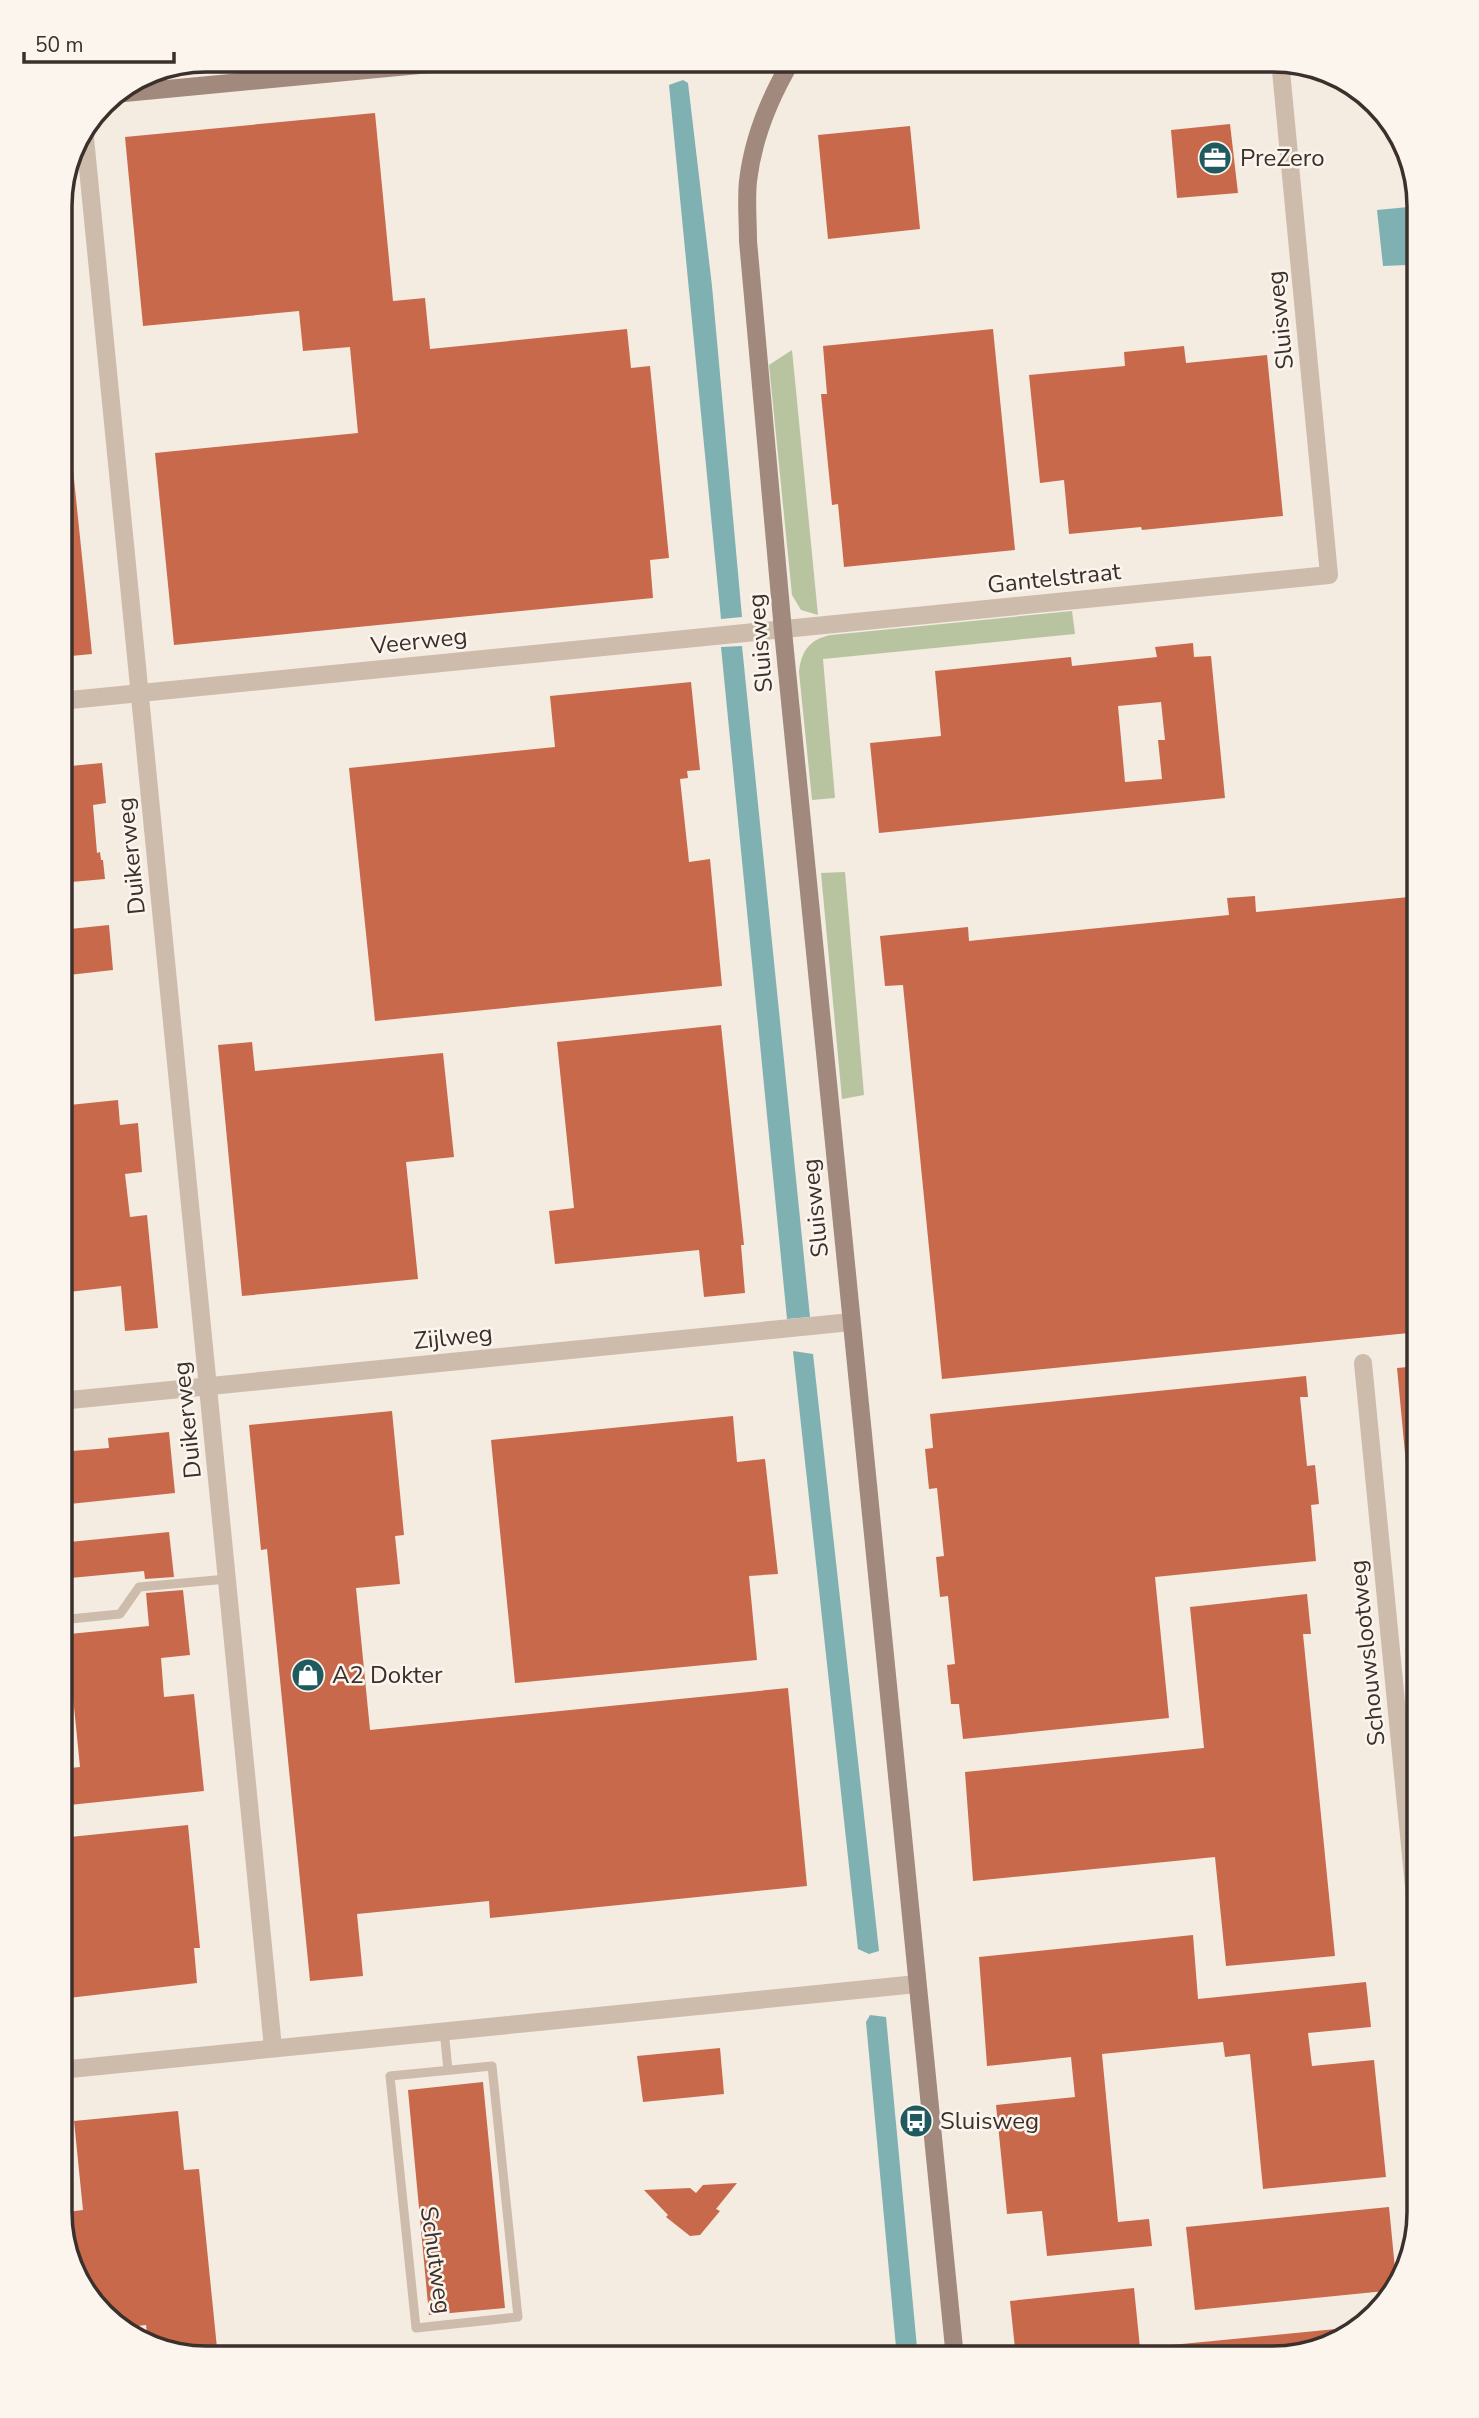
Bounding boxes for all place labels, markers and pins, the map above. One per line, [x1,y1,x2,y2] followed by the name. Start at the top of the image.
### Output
[1196,139,1234,177] office icon: PreZero
[1240,142,1324,174] place label: PreZero
[289,1656,327,1694] shop icon: A2 Dokter
[332,1659,443,1691] place label: A2 Dokter
[897,2102,935,2140] bus stop icon: Sluisweg
[940,2105,1039,2137] place label: Sluisweg

